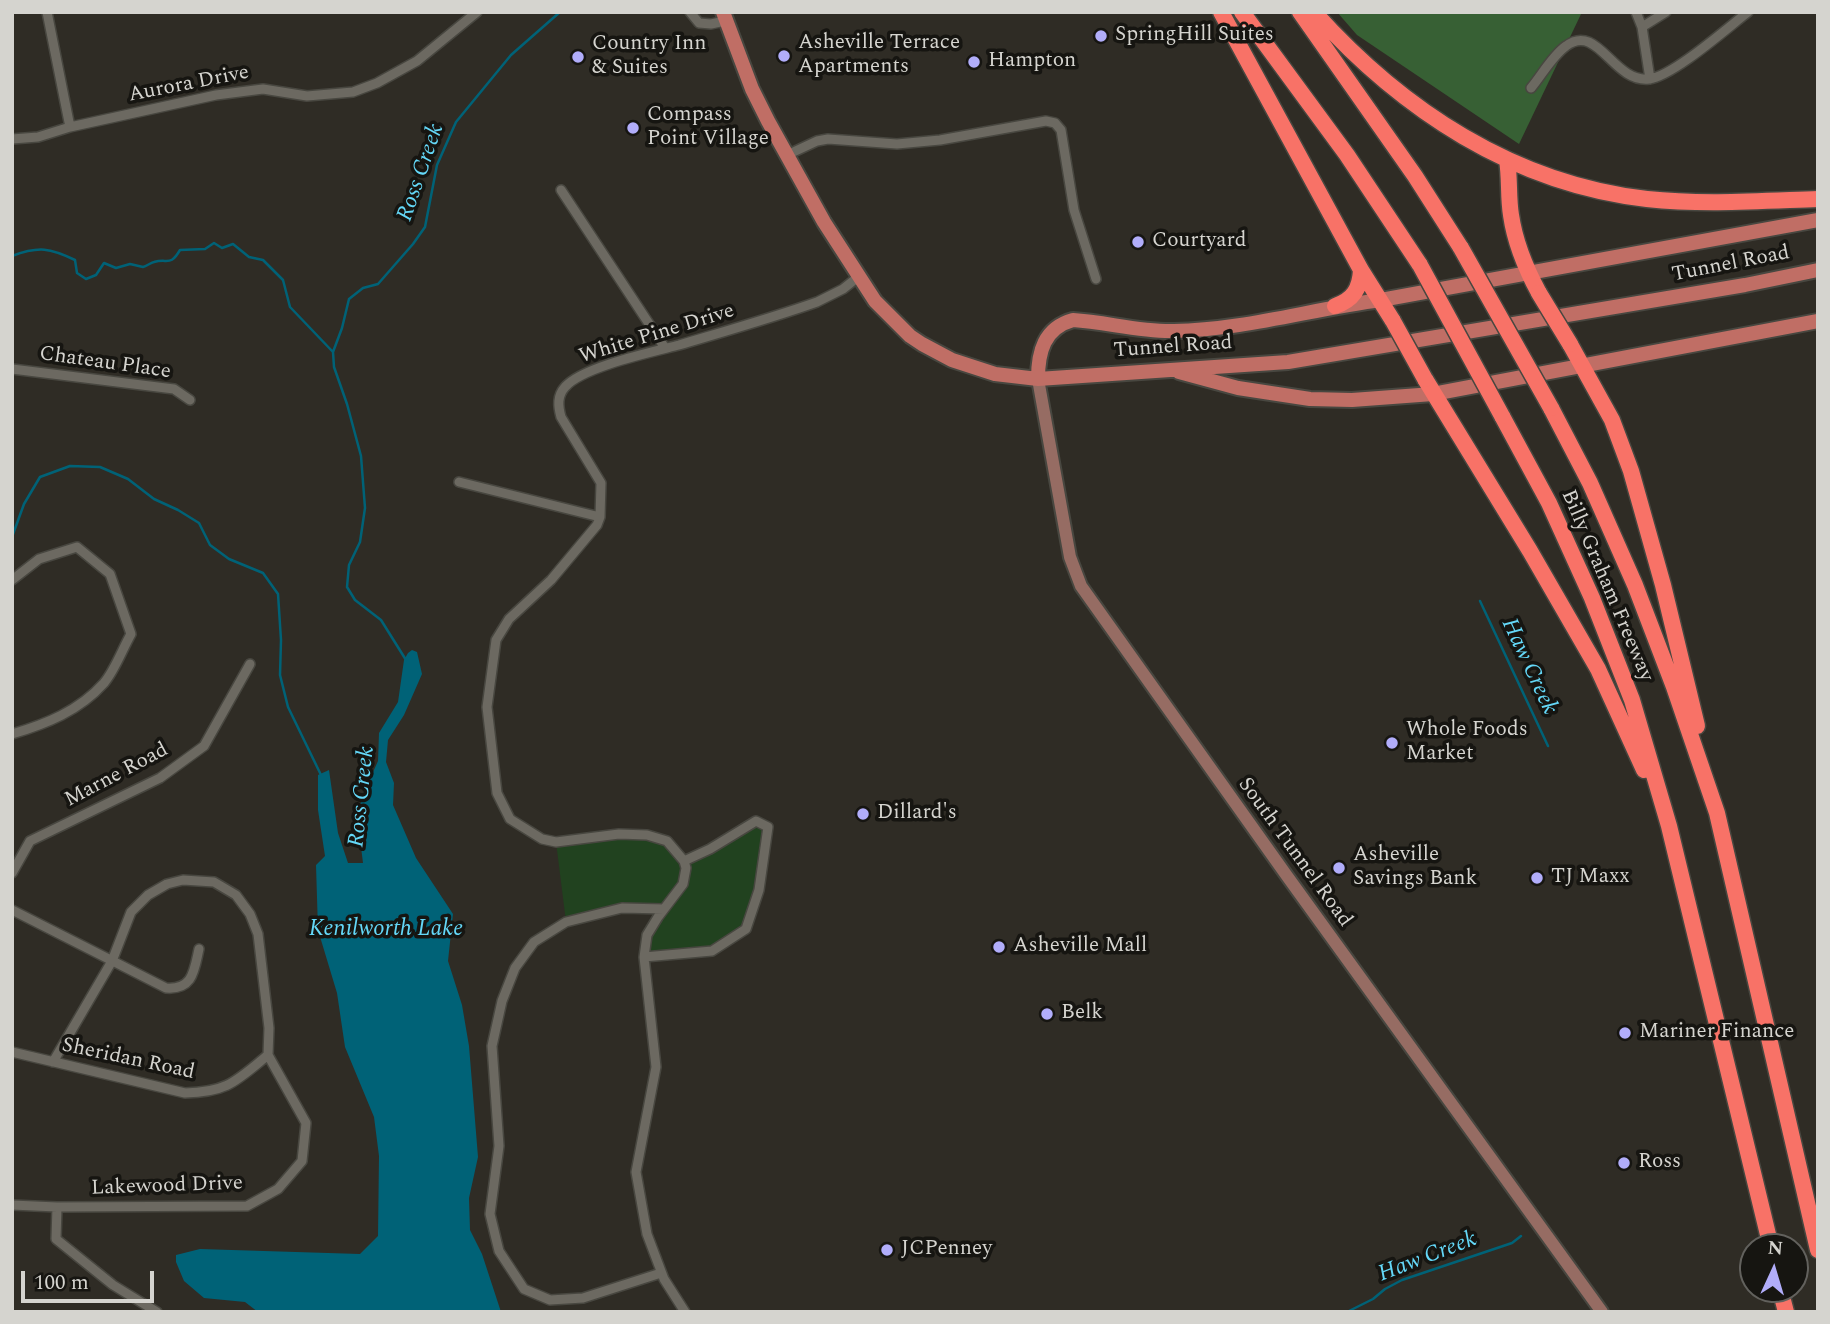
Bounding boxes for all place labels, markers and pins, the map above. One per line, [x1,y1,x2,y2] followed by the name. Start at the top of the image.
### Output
[1115,23,1274,49] place label: SpringHill Suites
[1093,28,1109,44] marker: SpringHill Suites
[798,31,960,81] place label: Asheville Terrace Apartments
[592,32,707,82] place label: Country Inn & Suites
[776,48,792,64] marker: Asheville Terrace Apartments
[570,49,586,65] marker: Country Inn & Suites
[988,49,1076,75] place label: Hampton
[966,54,982,70] marker: Hampton
[647,103,769,153] place label: Compass Point Village
[625,120,641,136] marker: Compass Point Village
[1152,229,1247,255] place label: Courtyard
[1130,234,1146,250] marker: Courtyard
[1406,718,1528,768] place label: Whole Foods Market
[1384,735,1400,751] marker: Whole Foods Market
[877,801,957,827] place label: Dillard's
[855,806,871,822] marker: Dillard's
[1353,843,1477,893] place label: Asheville Savings Bank
[1331,860,1347,876] marker: Asheville Savings Bank
[1551,865,1630,891] place label: TJ Maxx
[1529,870,1545,886] marker: TJ Maxx
[1013,934,1147,960] place label: Asheville Mall
[991,939,1007,955] marker: Asheville Mall
[1061,1001,1103,1027] place label: Belk
[1039,1006,1055,1022] marker: Belk
[1639,1020,1794,1046] place label: Mariner Finance
[1617,1025,1633,1041] marker: Mariner Finance
[1638,1150,1681,1176] place label: Ross
[1616,1155,1632,1171] marker: Ross
[901,1237,992,1263] place label: JCPenney
[879,1242,895,1258] marker: JCPenney

